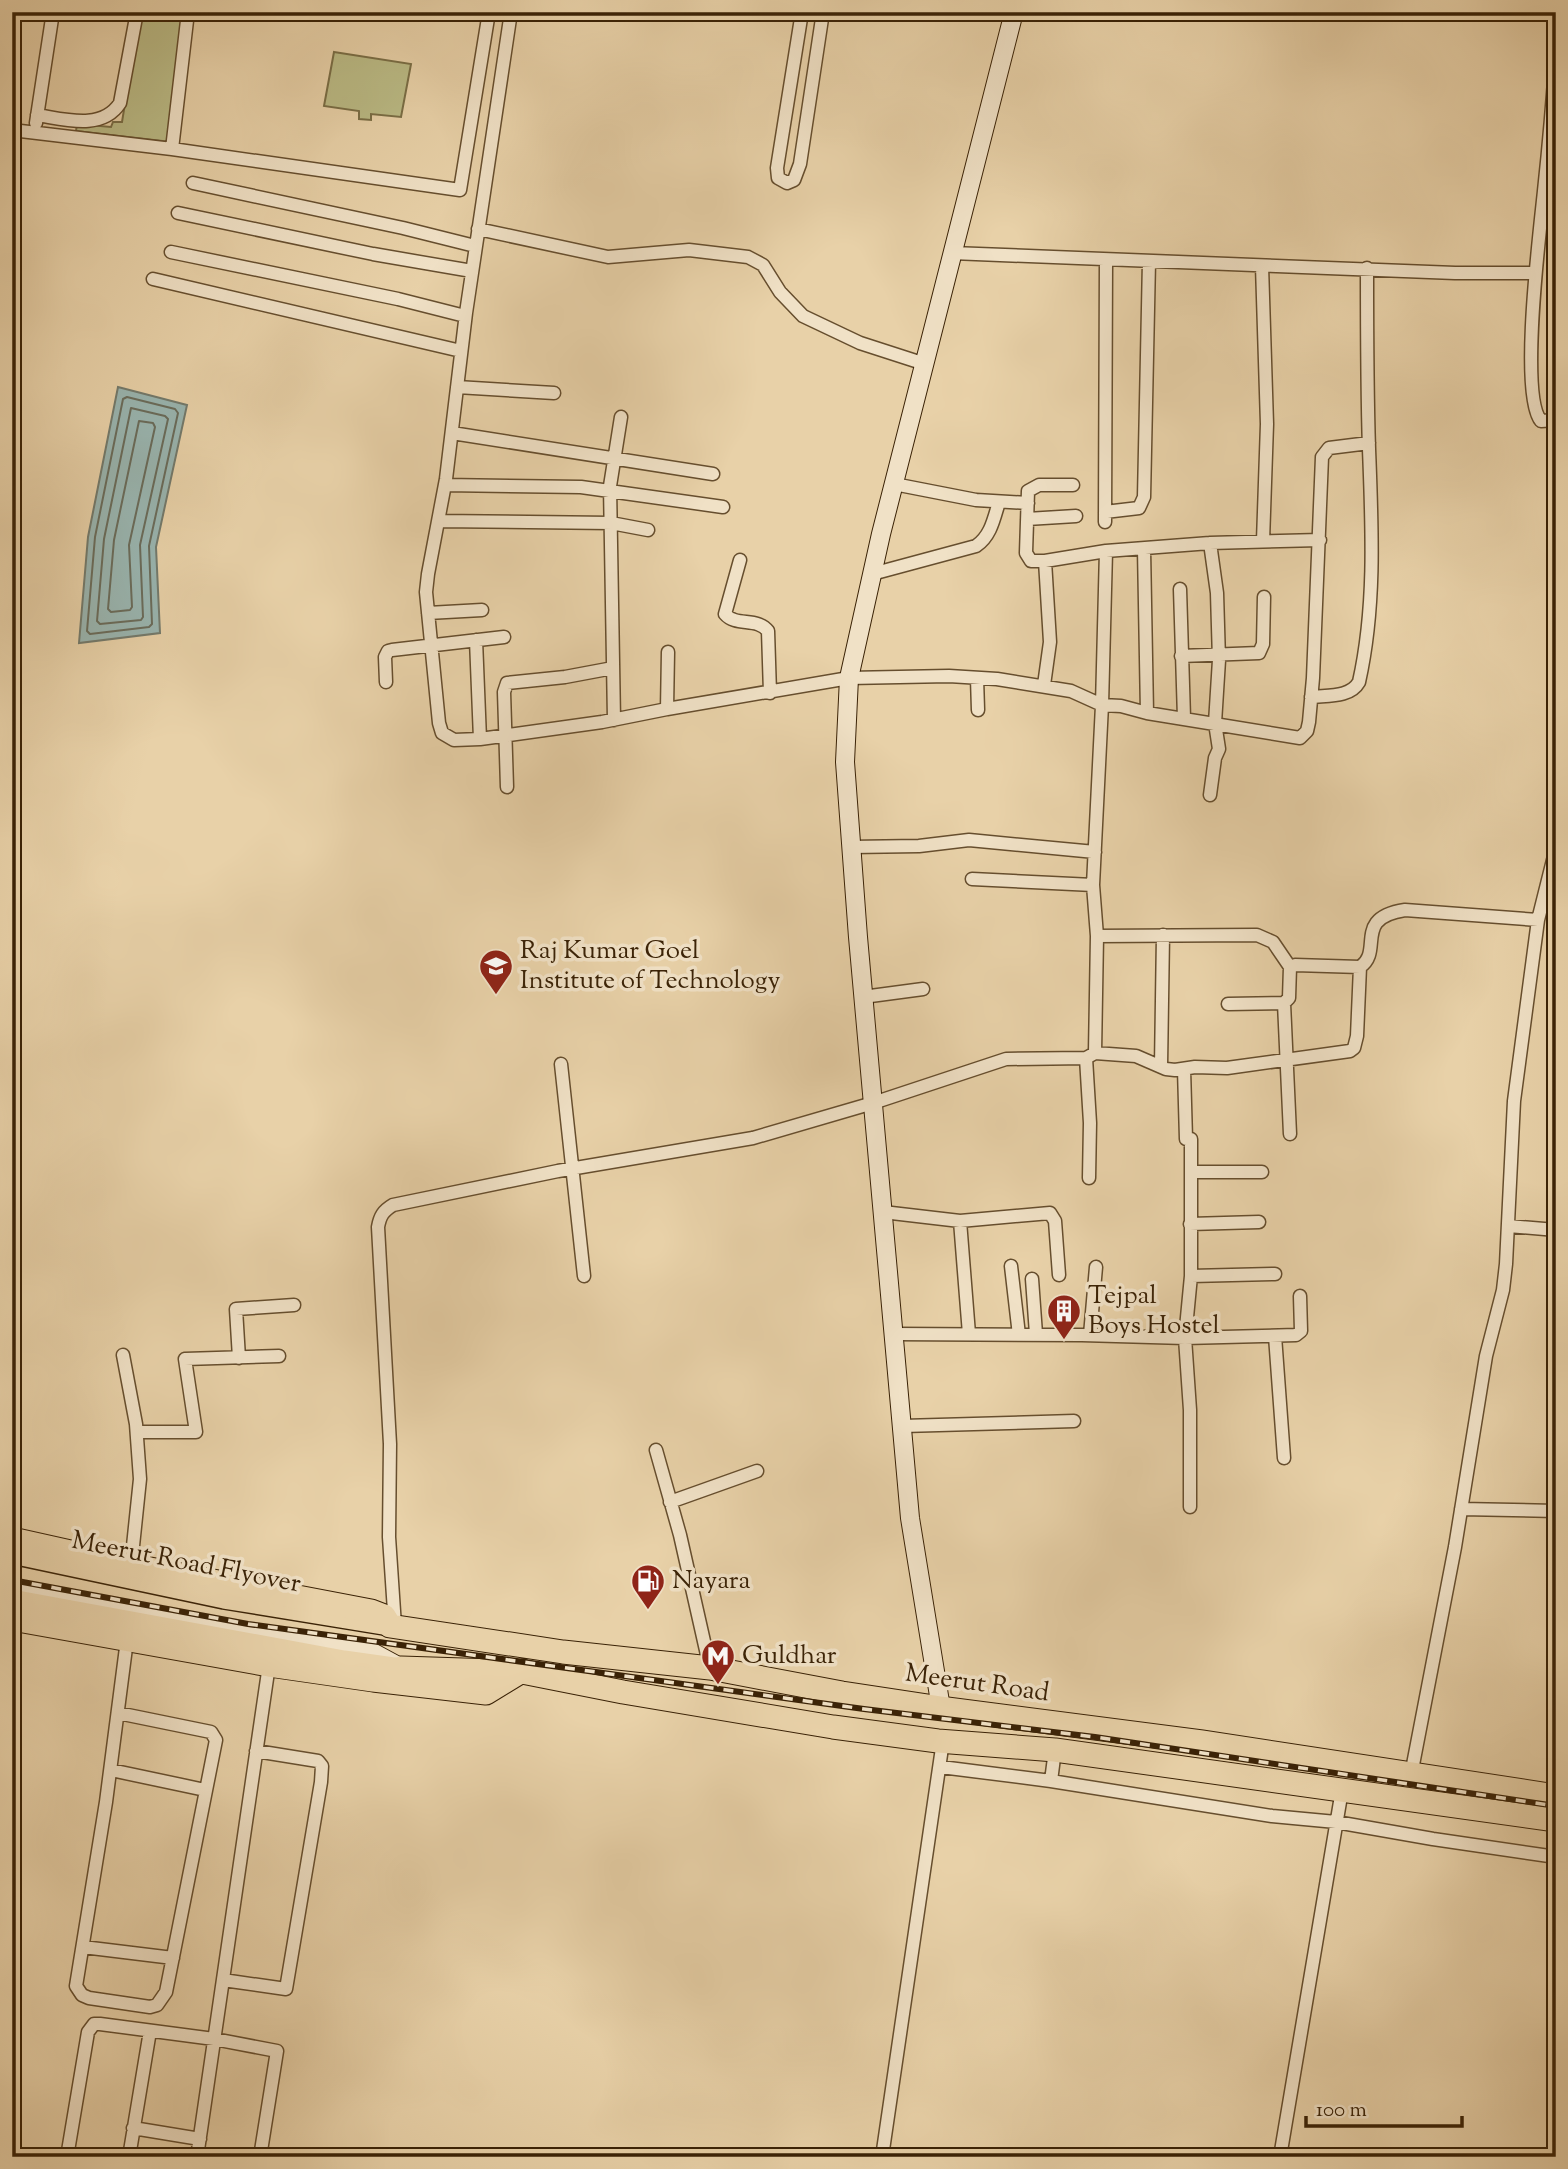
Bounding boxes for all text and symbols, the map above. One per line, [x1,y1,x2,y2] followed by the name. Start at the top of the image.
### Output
[520,933,780,1000] place label: Raj Kumar Goel Institute of Technology
[477,947,515,996] school or university icon: Raj Kumar Goel Institute of Technology
[1088,1278,1220,1345] place label: Tejpal Boys Hostel
[1045,1292,1083,1341] building icon: Tejpal Boys Hostel
[68,1523,304,1603] street label: Meerut Road Flyover
[629,1562,667,1611] fuel station icon: Nayara
[672,1563,751,1600] place label: Nayara
[699,1637,737,1686] metro station icon: Guldhar
[742,1638,837,1675] place label: Guldhar
[902,1656,1052,1712] street label: Meerut Road
[1306,2085,1461,2129] scale bar
[1316,2096,1367,2126] text: 100 m

